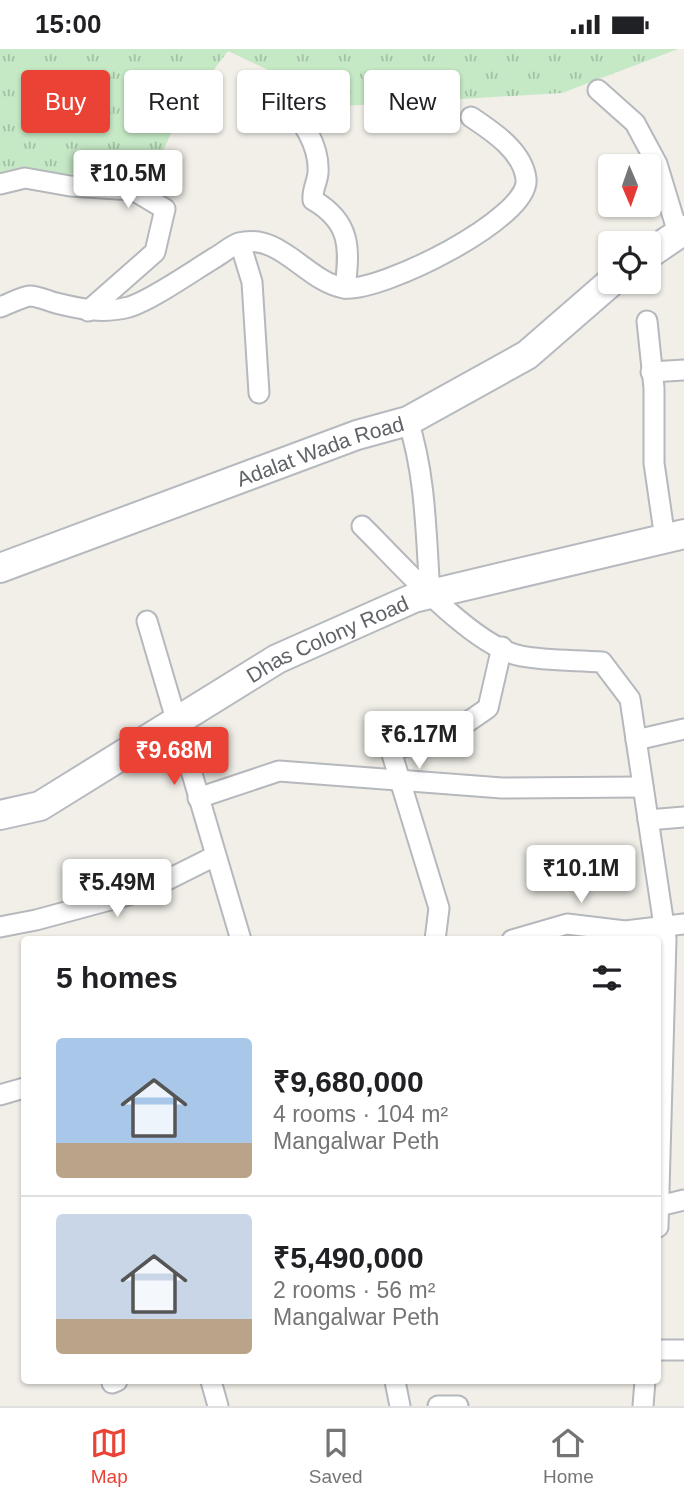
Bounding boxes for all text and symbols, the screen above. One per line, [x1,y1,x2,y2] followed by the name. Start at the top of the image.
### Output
[35,9,102,39] text: 15:00
[21,70,110,133] chip: Buy
[124,70,223,133] chip: Rent
[237,70,350,133] chip: Filters
[364,70,460,133] chip: New
[71,151,185,210] pin: ₹10.5M
[598,154,662,217] north arrow
[598,154,661,294] map controls
[89,160,167,186] text: ₹10.5M
[598,231,661,294] button: locate
[233,411,406,490] street label: Adalat Wada Road
[242,591,412,687] street label: Dhas Colony Road
[362,711,476,771] pin: ₹6.17M
[380,721,458,747] text: ₹6.17M
[117,727,231,787] pin: ₹9.68M
[135,737,213,763] text: ₹9.68M
[524,845,638,905] pin: ₹10.1M
[542,855,620,881] text: ₹10.1M
[60,859,174,919] pin: ₹5.49M
[78,869,156,895] text: ₹5.49M
[588,959,626,997] icon: filters
[56,961,178,994] text: 5 homes
[273,1065,424,1098] text: ₹9,680,000
[112,1066,196,1150] icon: home
[273,1101,448,1127] text: 4 rooms · 104 m²
[273,1128,439,1154] text: Mangalwar Peth
[273,1241,424,1274] text: ₹5,490,000
[112,1242,196,1326] icon: home
[273,1277,435,1303] text: 2 rooms · 56 m²
[273,1304,439,1330] text: Mangalwar Peth
[90,1424,128,1488] tab: Map
[309,1424,363,1488] tab: Saved
[543,1424,594,1488] tab: Home

